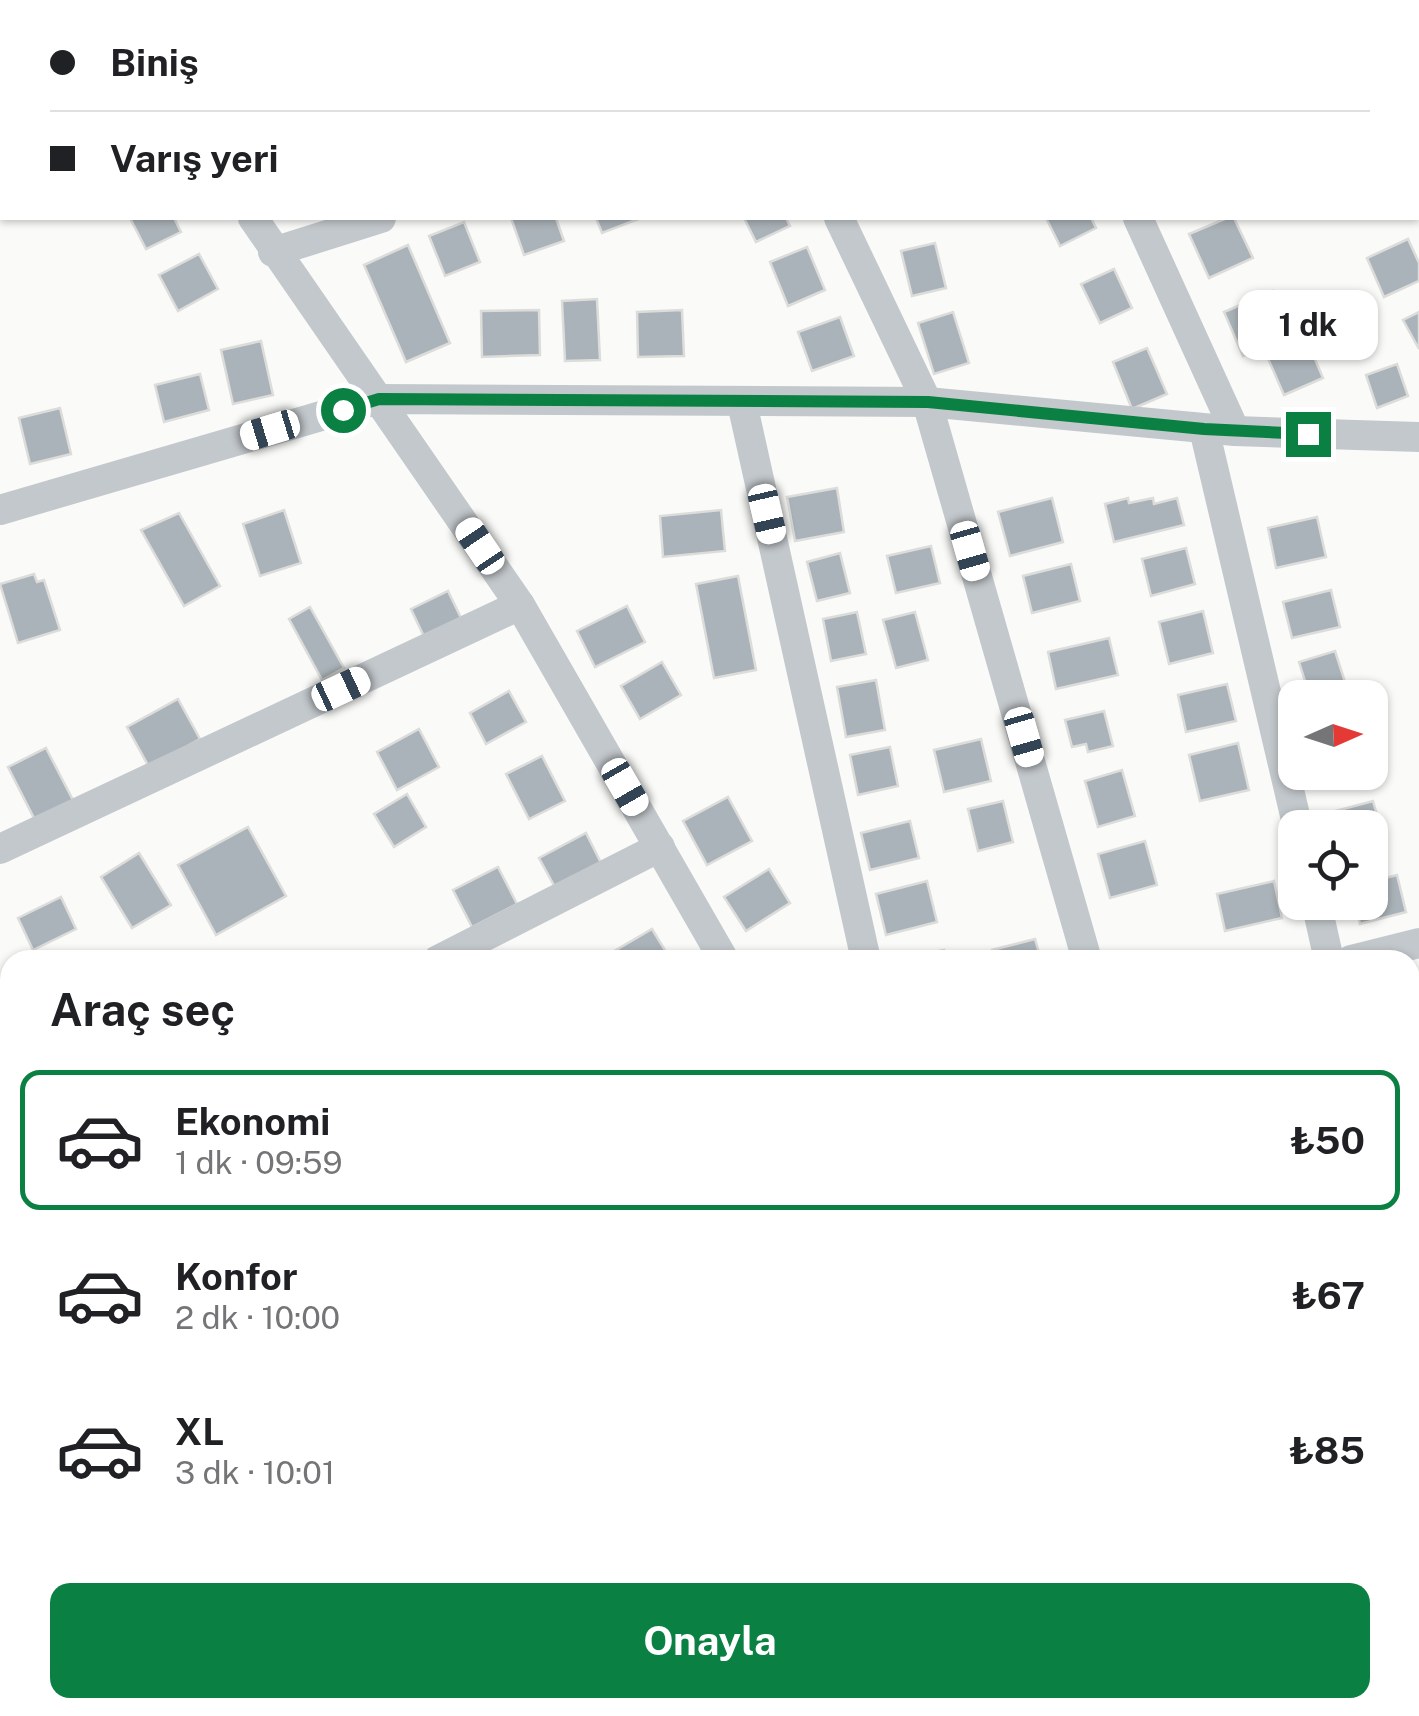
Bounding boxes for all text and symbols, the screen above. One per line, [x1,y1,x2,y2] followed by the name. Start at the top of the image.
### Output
[110,40,199,85] text: Biniş
[110,136,279,181] text: Varış yeri
[1238,289,1378,359] callout: 1 dk
[1279,306,1337,343] text: 1 dk
[321,388,366,433] route start
[237,407,303,453] car
[1286,412,1331,457] route end
[746,481,788,547] car
[451,513,509,579] car
[947,518,993,584] car
[307,663,375,715] car
[1278,680,1388,790] north arrow
[1278,680,1388,920] map controls
[1001,704,1047,770] car
[597,754,653,820] car
[1278,810,1388,920] button: locate
[50,983,235,1036] text: Araç seç
[55,1095,145,1185] icon: car
[175,1099,330,1144] text: Ekonomi
[1290,1118,1365,1163] text: ₺50
[175,1144,342,1181] text: 1 dk · 09:59
[55,1250,145,1340] icon: car
[175,1254,298,1299] text: Konfor
[1292,1273,1365,1318] text: ₺67
[175,1299,340,1336] text: 2 dk · 10:00
[55,1405,145,1495] icon: car
[175,1409,224,1454] text: XL
[1289,1428,1365,1473] text: ₺85
[175,1454,335,1491] text: 3 dk · 10:01
[50,1583,1370,1698] button: Onayla

